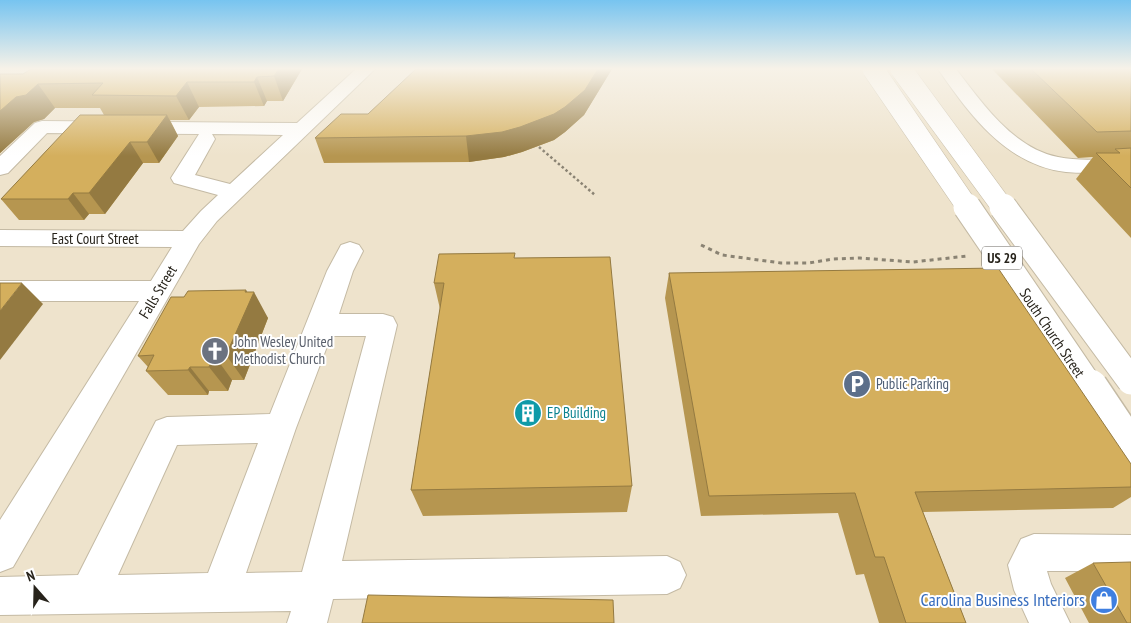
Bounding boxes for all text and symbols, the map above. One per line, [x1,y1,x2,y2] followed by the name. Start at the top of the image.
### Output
[51,229,139,248] street label: East Court Street
[982,247,1022,270] road number: US 29
[134,262,181,322] street label: Falls Street
[1016,284,1089,381] street label: South Church Street
[233,332,333,368] place label: John Wesley United Methodist Church
[200,336,230,366] church icon: John Wesley United Methodist Church
[842,369,872,399] parking icon: Public Parking
[876,374,949,393] place label: Public Parking
[513,398,543,428] building icon: EP Building
[547,403,606,422] place label: EP Building
[10,563,60,613] north arrow
[24,566,37,586] text: N
[1089,585,1119,615] shop icon: Carolina Business Interiors
[920,588,1085,611] place label: Carolina Business Interiors

